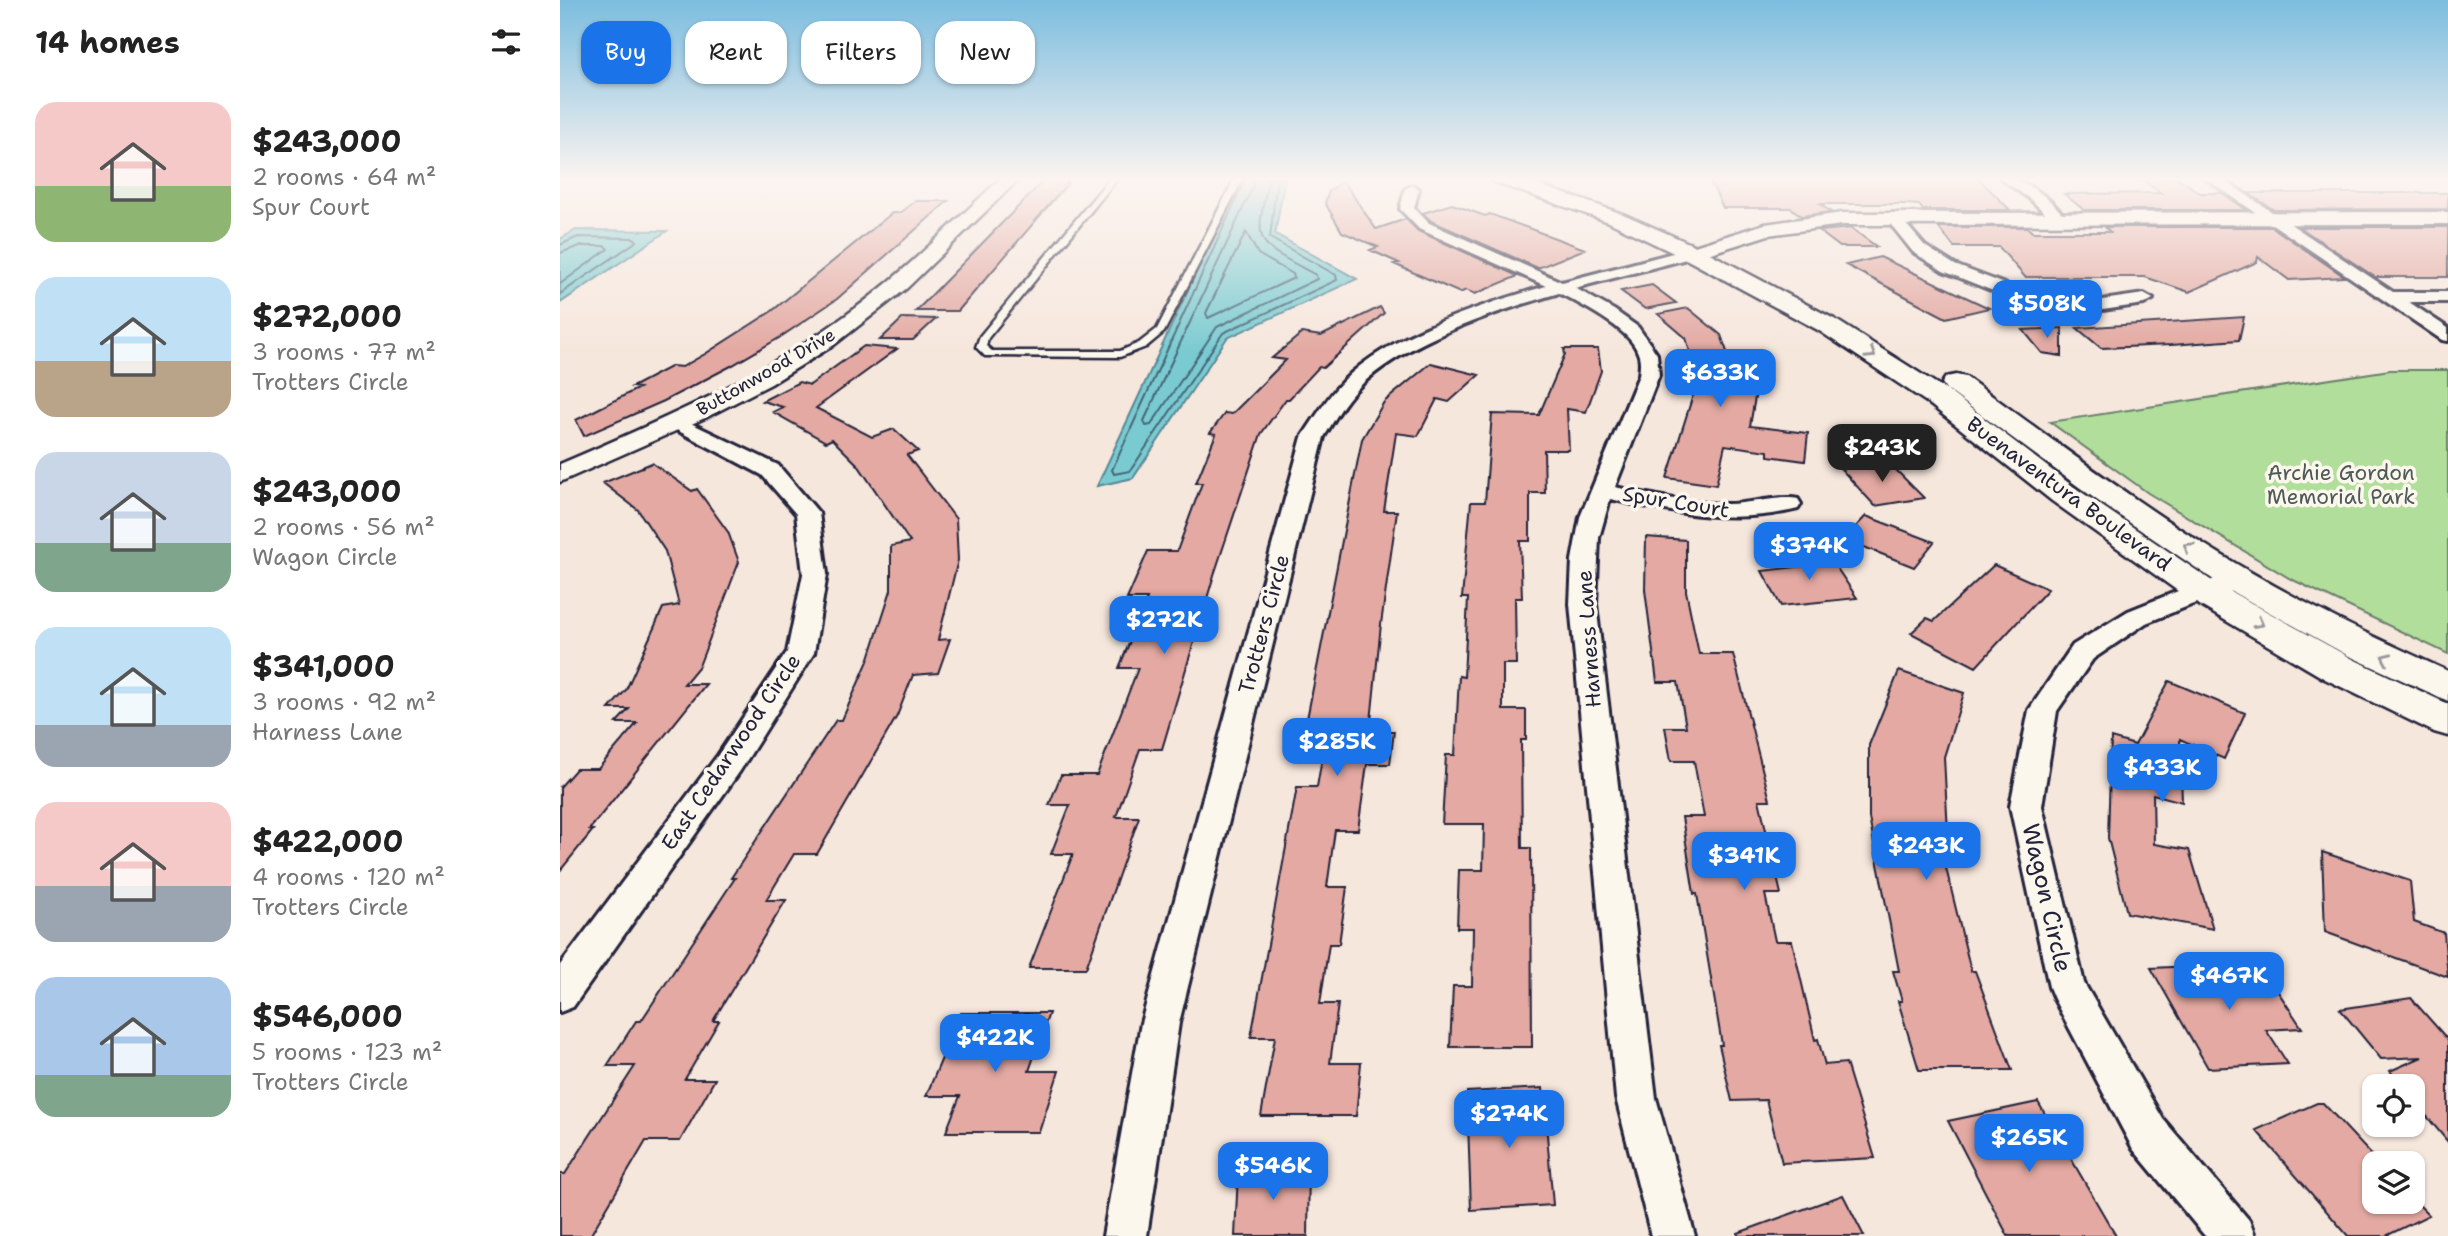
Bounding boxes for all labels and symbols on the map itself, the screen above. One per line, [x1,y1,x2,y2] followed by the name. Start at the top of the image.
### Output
[1998,280,2096,340] pin: $508K
[692,323,840,421] street label: Buttonwood Drive
[1864,345,1877,358] one-way arrow
[1671,350,1769,409] pin: $633K
[1961,410,2177,578] street label: Buenaventura Boulevard
[1833,424,1931,484] pin: $243K
[2267,459,2415,511] park label: Archie Gordon Memorial Park
[1621,480,1731,524] street label: Spur Court
[1760,522,1858,582] pin: $374K
[2183,543,2196,555] one-way arrow
[1232,551,1296,697] street label: Trotters Circle
[1570,569,1608,709] street label: Harness Lane
[1115,596,1213,656] pin: $272K
[2251,615,2264,628] one-way arrow
[655,648,807,856] street label: East Cedarwood Circle
[2381,652,2393,666] one-way arrow
[1288,718,1386,778] pin: $285K
[2113,744,2211,804] pin: $433K
[2014,820,2080,976] street label: Wagon Circle
[1877,822,1975,882] pin: $243K
[1695,832,1793,892] pin: $341K
[2180,953,2278,1012] pin: $467K
[946,1014,1044,1074] pin: $422K
[1460,1090,1558,1150] pin: $274K
[1980,1114,2078,1174] pin: $265K
[1224,1142,1322,1202] pin: $546K

